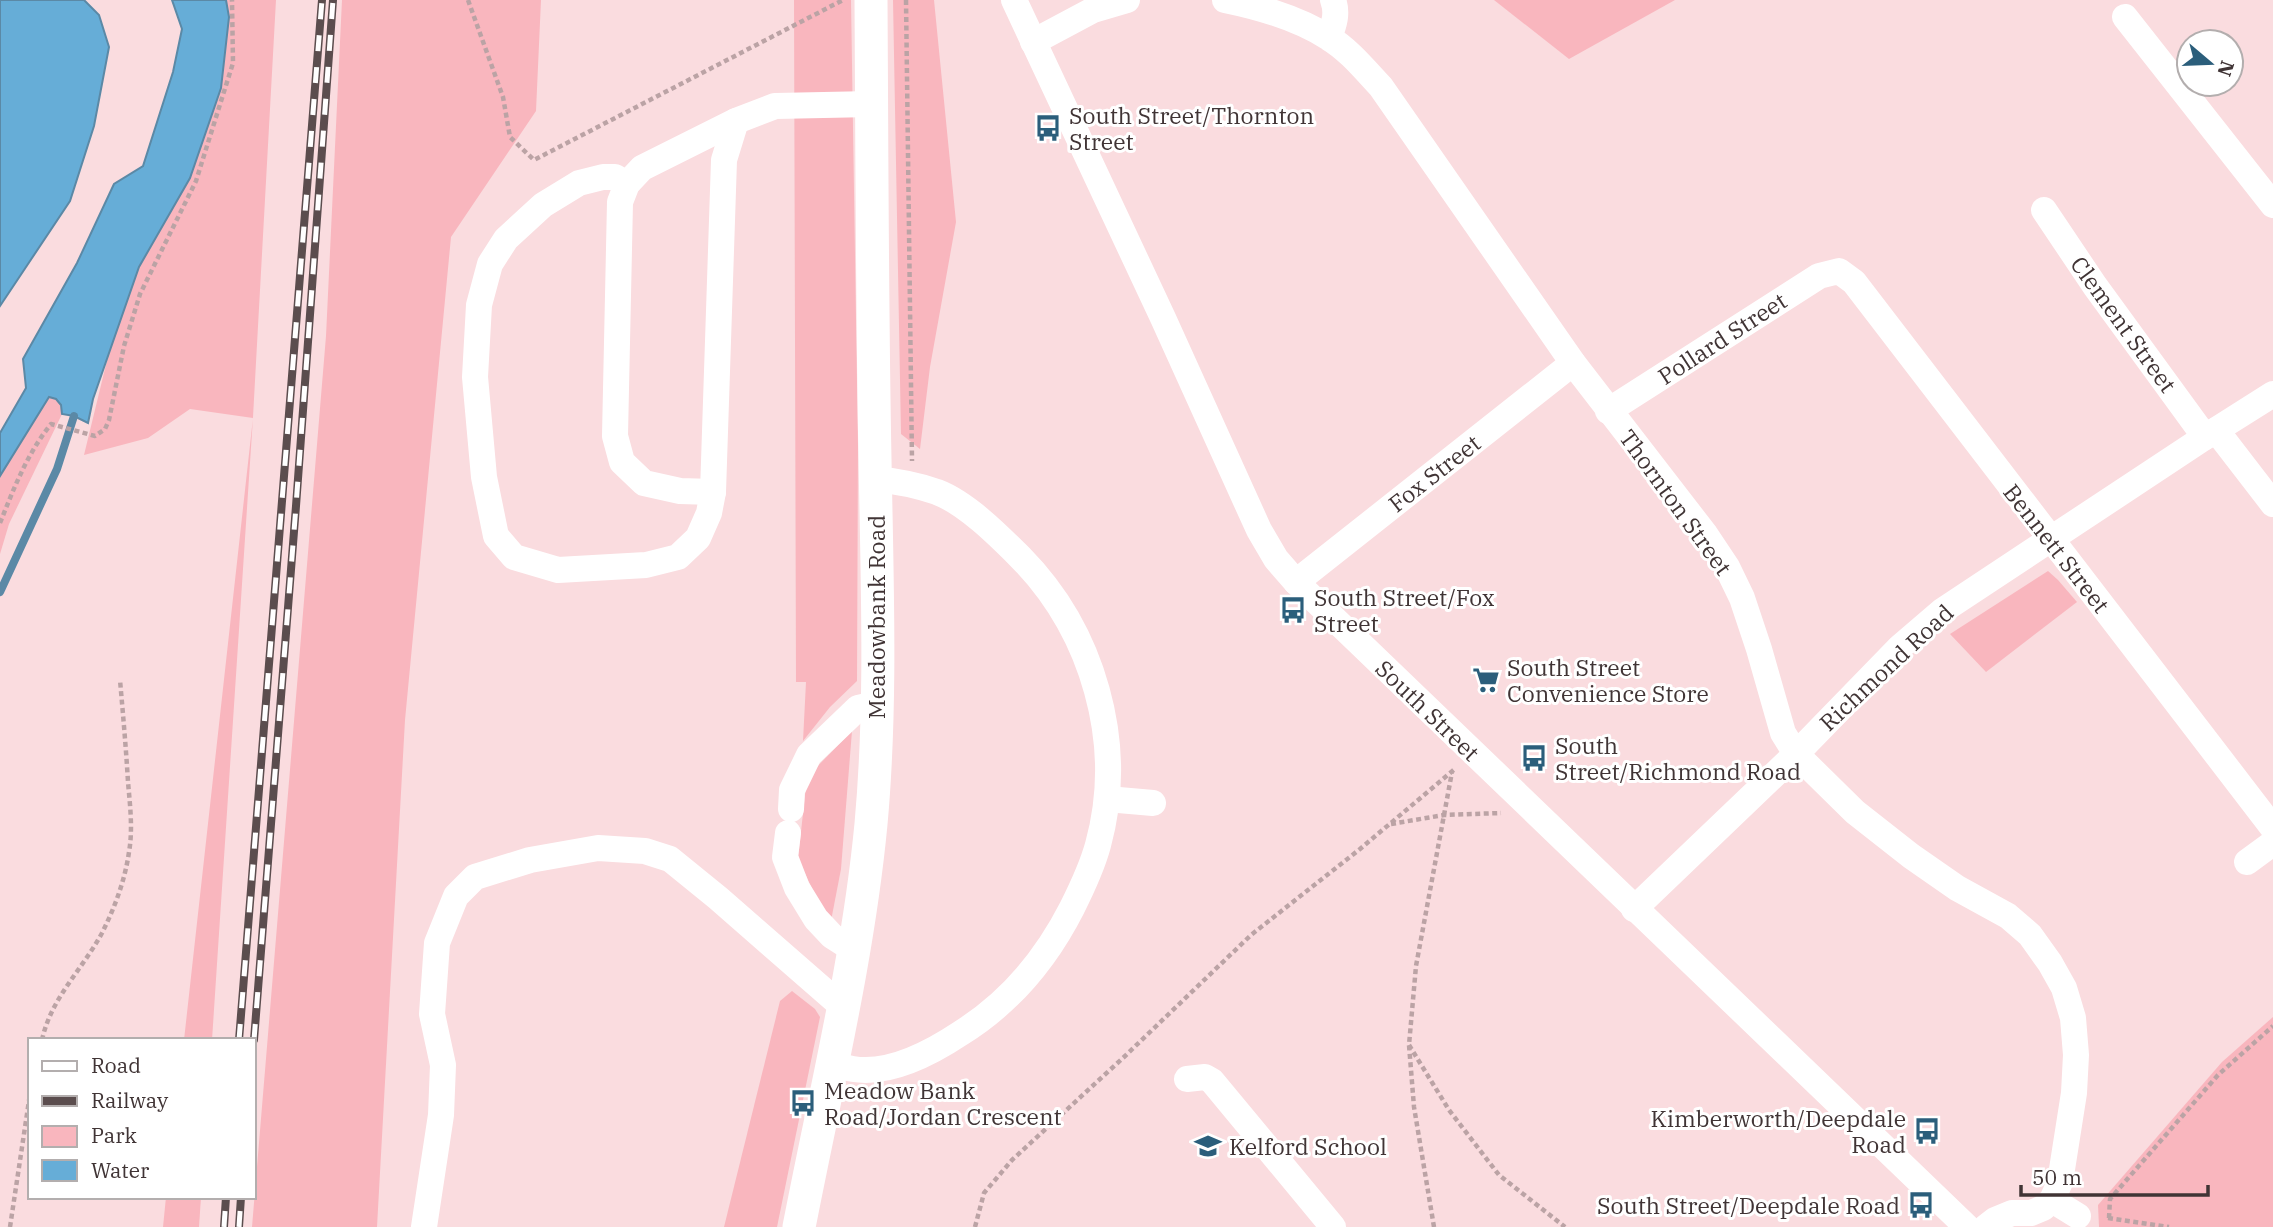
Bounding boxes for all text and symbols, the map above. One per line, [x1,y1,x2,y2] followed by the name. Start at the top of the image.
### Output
[2175,28,2245,98] north arrow
[2212,58,2240,80] text: N
[1069,100,1314,156] place label: South Street/Thornton Street
[1033,113,1063,143] bus stop icon: South Street/Thornton Street
[2064,250,2184,398] street label: Clement Street
[1652,285,1792,391] street label: Pollard Street
[1613,423,1739,581] street label: Thornton Street
[1382,428,1486,518] street label: Fox Street
[1997,478,2117,618] street label: Bennett Street
[861,515,891,719] street label: Meadowbank Road
[1314,582,1495,638] place label: South Street/Fox Street
[1278,595,1308,625] bus stop icon: South Street/Fox Street
[1813,597,1959,737] street label: Richmond Road
[1507,652,1709,708] place label: South Street Convenience Store
[1370,653,1486,767] street label: South Street
[1471,665,1501,695] supermarket icon: South Street Convenience Store
[1555,730,1801,786] place label: South Street/Richmond Road
[1519,743,1549,773] bus stop icon: South Street/Richmond Road
[28,1038,256,1199] legend
[91,1051,141,1079] text: Road
[824,1075,1062,1131] place label: Meadow Bank Road/Jordan Crescent
[91,1086,169,1114] text: Railway
[788,1088,818,1118] bus stop icon: Meadow Bank Road/Jordan Crescent
[1650,1103,1906,1159] place label: Kimberworth/Deepdale Road
[1912,1116,1942,1146] bus stop icon: Kimberworth/Deepdale Road
[91,1121,138,1149] text: Park
[1193,1131,1223,1161] school or university icon: Kelford School
[1229,1131,1387,1161] place label: Kelford School
[2021,1154,2208,1198] scale bar
[91,1156,150,1184] text: Water
[2032,1163,2082,1191] text: 50 m
[1597,1190,1900,1220] place label: South Street/Deepdale Road
[1906,1190,1936,1220] bus stop icon: South Street/Deepdale Road

